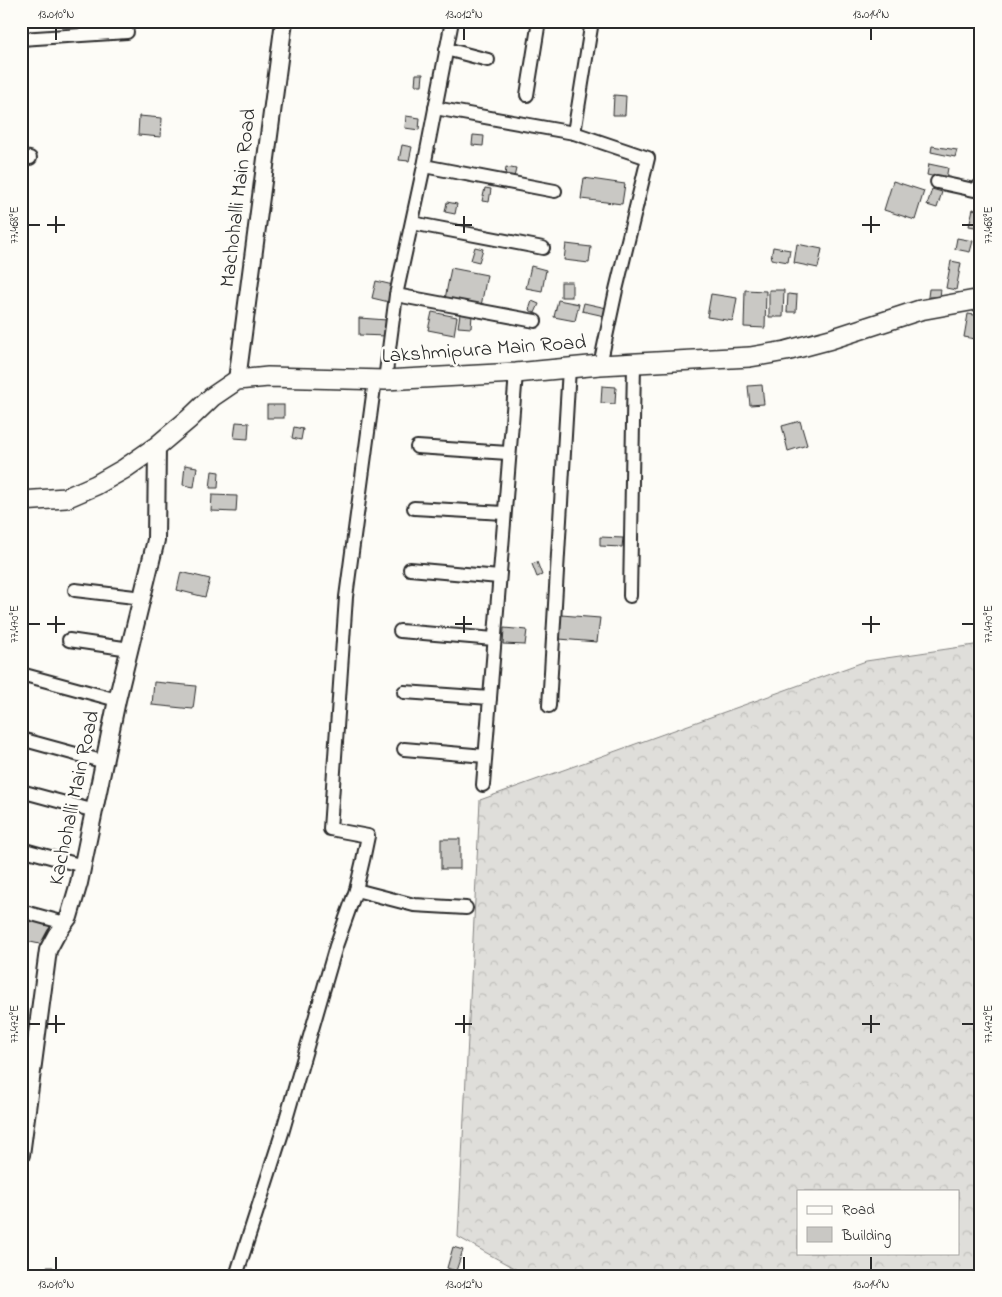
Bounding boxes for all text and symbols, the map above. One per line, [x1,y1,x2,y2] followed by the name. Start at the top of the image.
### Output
[38,6,74,24] text: 13.010°N
[445,6,483,24] text: 13.012°N
[853,6,889,24] text: 13.014°N
[213,107,265,289] street label: Machohalli Main Road
[6,206,24,244] text: 77.468°E
[980,206,998,244] text: 77.468°E
[381,328,587,372] street label: Lakshmipura Main Road
[6,605,24,643] text: 77.470°E
[980,605,998,643] text: 77.470°E
[42,708,108,888] street label: Kachohalli Main Road
[6,1005,24,1043] text: 77.472°E
[980,1005,998,1043] text: 77.472°E
[797,1190,960,1254] legend
[842,1199,875,1221] text: Road
[841,1225,891,1248] text: Building
[38,1276,74,1294] text: 13.010°N
[445,1276,483,1294] text: 13.012°N
[853,1276,889,1294] text: 13.014°N

